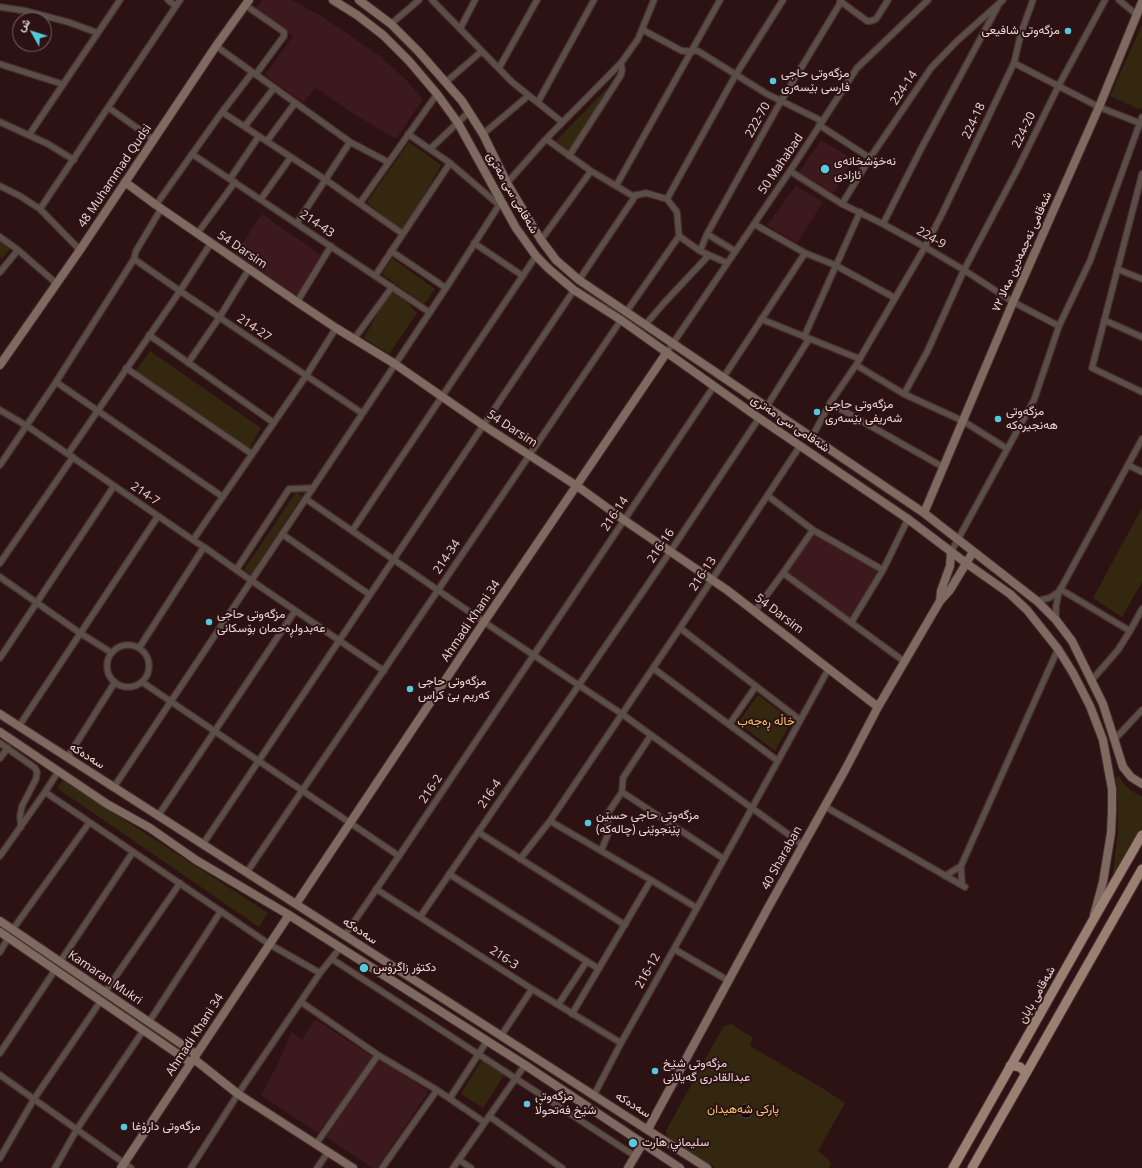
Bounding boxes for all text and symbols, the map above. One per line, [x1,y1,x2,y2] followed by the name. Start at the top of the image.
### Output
[12,12,52,52] north arrow
[13,15,33,35] text: ش
[982,24,1060,38] place label: مزگەوتی شافیعی
[1063,26,1073,36] marker: مزگەوتی شافیعی
[781,67,850,95] place label: مزگەوتی حاجی فارسی بێسەری
[887,68,921,108] street label: 224-14
[768,76,778,86] marker: مزگەوتی حاجی فارسی بێسەری
[742,100,774,140] street label: 222-70
[959,101,989,141] street label: 224-18
[1009,110,1039,150] street label: 224-20
[75,122,155,230] street label: 48 Muhammad Qudsi
[756,131,806,197] street label: 50 Mahabad
[483,150,541,236] street label: شەقامی سی مەتری
[834,155,896,183] place label: نەخۆشخانەی ئازادی
[819,163,831,175] marker: نەخۆشخانەی ئازادی
[989,190,1055,314] street label: شەقامی نەجمەدین مەلا ٧٢
[297,207,337,241] street label: 214-43
[914,224,948,252] street label: 224-9
[214,228,270,272] street label: 54 Darsim
[234,311,274,345] street label: 214-27
[748,392,832,456] street label: شەقامی سی مەتری
[825,398,902,426] place label: مزگەوتی حاجی شەریفی بێسەری
[1006,405,1058,433] place label: مزگەوتی ھەنجیرەکە
[484,407,540,451] street label: 54 Darsim
[812,407,822,417] marker: مزگەوتی حاجی شەریفی بێسەری
[993,414,1003,424] marker: مزگەوتی ھەنجیرەکە
[128,479,162,509] street label: 214-7
[598,494,632,534] street label: 216-14
[644,526,678,566] street label: 216-16
[430,537,464,577] street label: 214-34
[686,554,720,594] street label: 216-13
[439,578,503,664] street label: Ahmadi Khani 34
[752,591,806,637] street label: 54 Darsim
[217,608,326,636] place label: مزگەوتی حاجی عەبدولڕەحمان بۆسکانی
[204,617,214,627] marker: مزگەوتی حاجی عەبدولڕەحمان بۆسکانی
[418,675,490,703] place label: مزگەوتی حاجی کەریم بێ کراس
[405,684,415,694] marker: مزگەوتی حاجی کەریم بێ کراس
[737,715,795,729] park label: خاڵە ڕەجەب
[67,740,107,772] street label: سەدەکە
[416,772,446,806] street label: 216-2
[475,777,505,811] street label: 216-4
[596,809,699,837] place label: مزگەوتی حاجی حسێن پێنجوێنی (چالەکە)
[583,818,593,828] marker: مزگەوتی حاجی حسێن پێنجوێنی (چالەکە)
[759,824,805,892] street label: 40 Sharaban
[340,914,380,948] street label: سەدەکە
[487,943,521,973] street label: 216-3
[65,948,145,1008] street label: Kamaran Mukri
[632,951,664,991] street label: 216-12
[373,961,436,975] place label: دکتۆر زاگرۆس
[358,962,370,974] marker: دکتۆر زاگرۆس
[1015,964,1059,1026] street label: شەقامی بابان
[163,991,227,1079] street label: Ahmadi Khani 34
[663,1057,750,1085] place label: مزگەوتی شێخ عبدالقادری گەیلانی
[650,1066,660,1076] marker: مزگەوتی شێخ عبدالقادری گەیلانی
[613,1089,653,1121] street label: سەدەکە
[535,1090,597,1118] place label: مزگەوتی شێخ فەتحوڵا
[522,1099,532,1109] marker: مزگەوتی شێخ فەتحوڵا
[707,1103,779,1117] park label: پارکی شەهیدان
[132,1120,201,1134] place label: مزگەوتی دارۆغا
[119,1122,129,1132] marker: مزگەوتی دارۆغا
[642,1136,709,1150] place label: سليماني هارت
[627,1137,639,1149] marker: سليماني هارت

